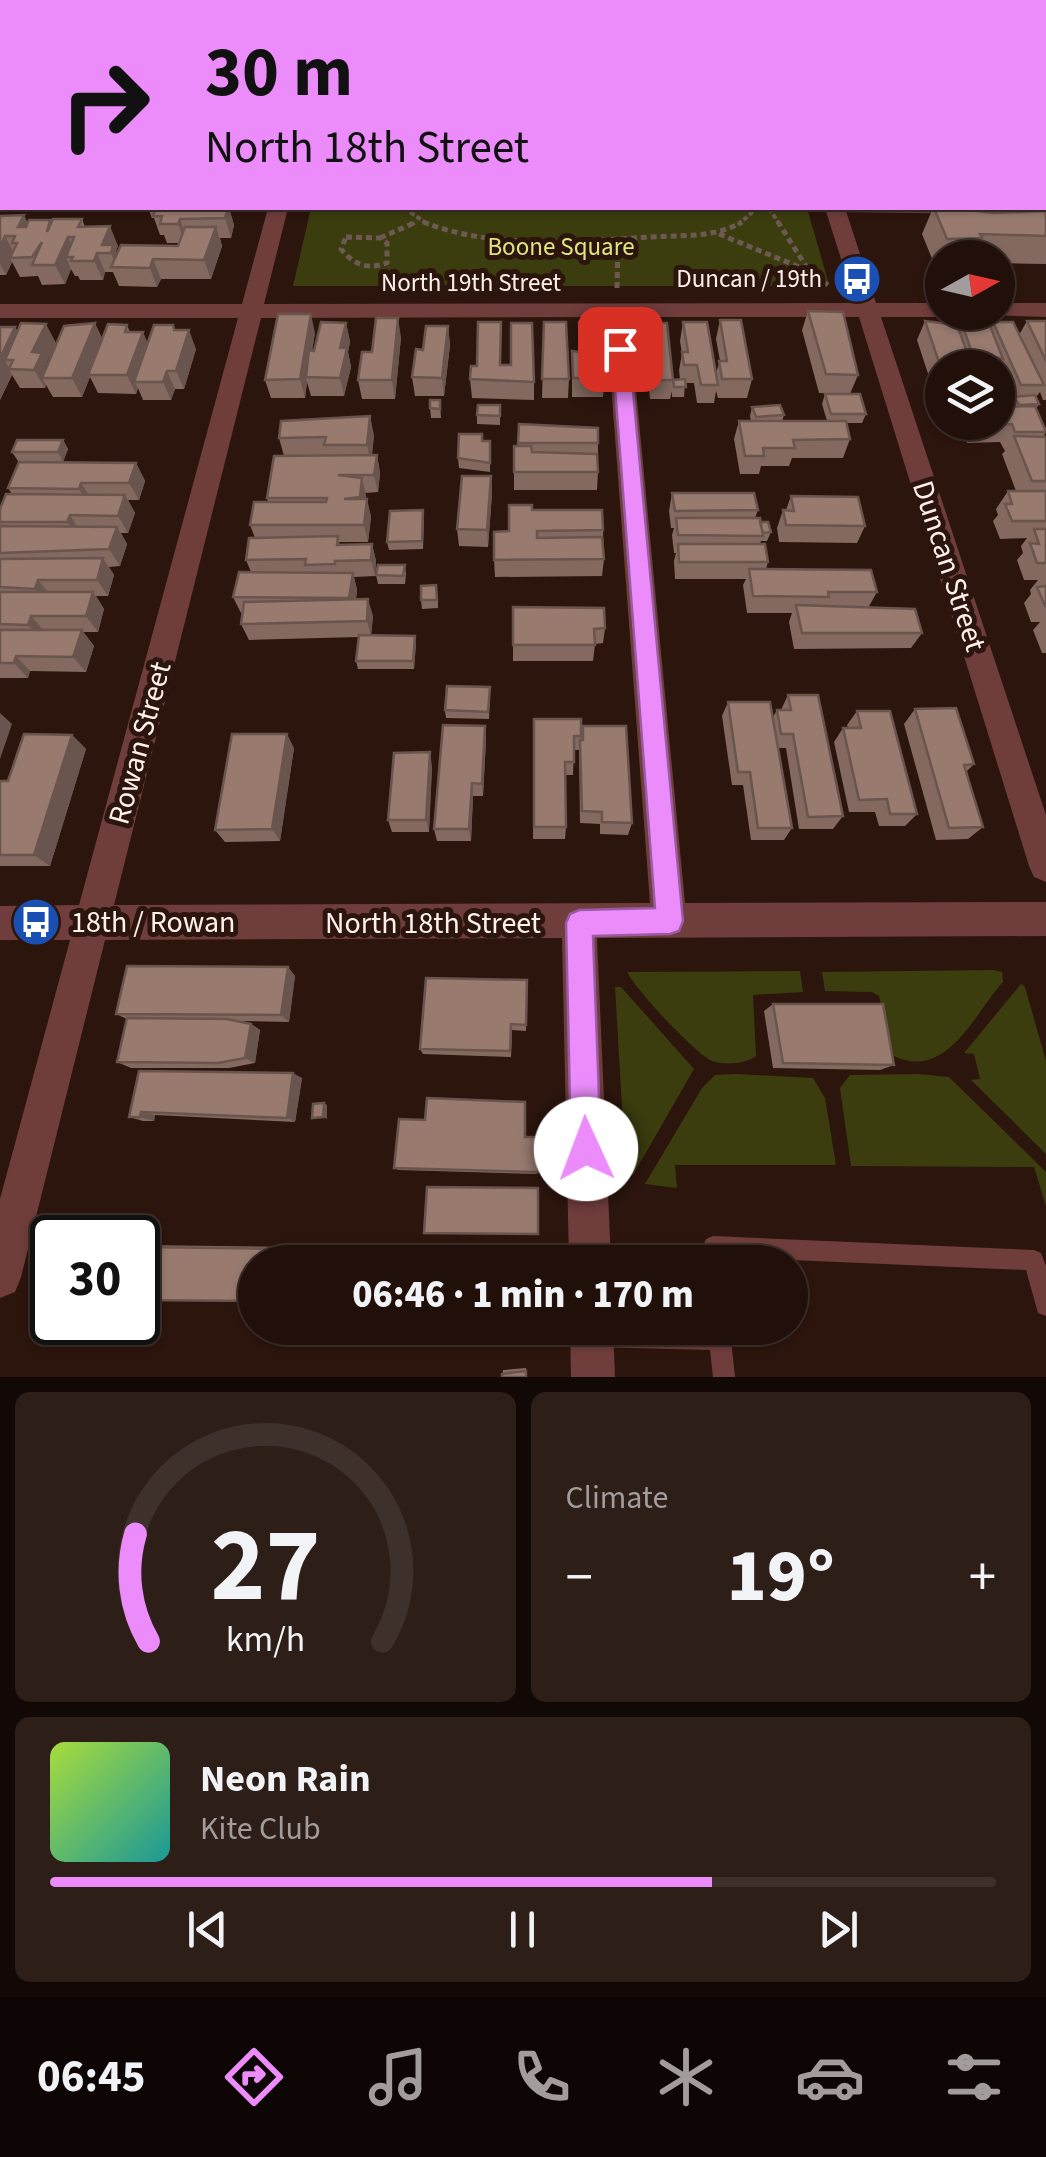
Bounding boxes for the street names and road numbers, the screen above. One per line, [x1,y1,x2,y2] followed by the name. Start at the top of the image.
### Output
[381,265,562,301] street label: North 19th Street
[901,475,997,657] street label: Duncan Street
[98,657,182,829] street label: Rowan Street
[325,902,541,945] street label: North 18th Street

